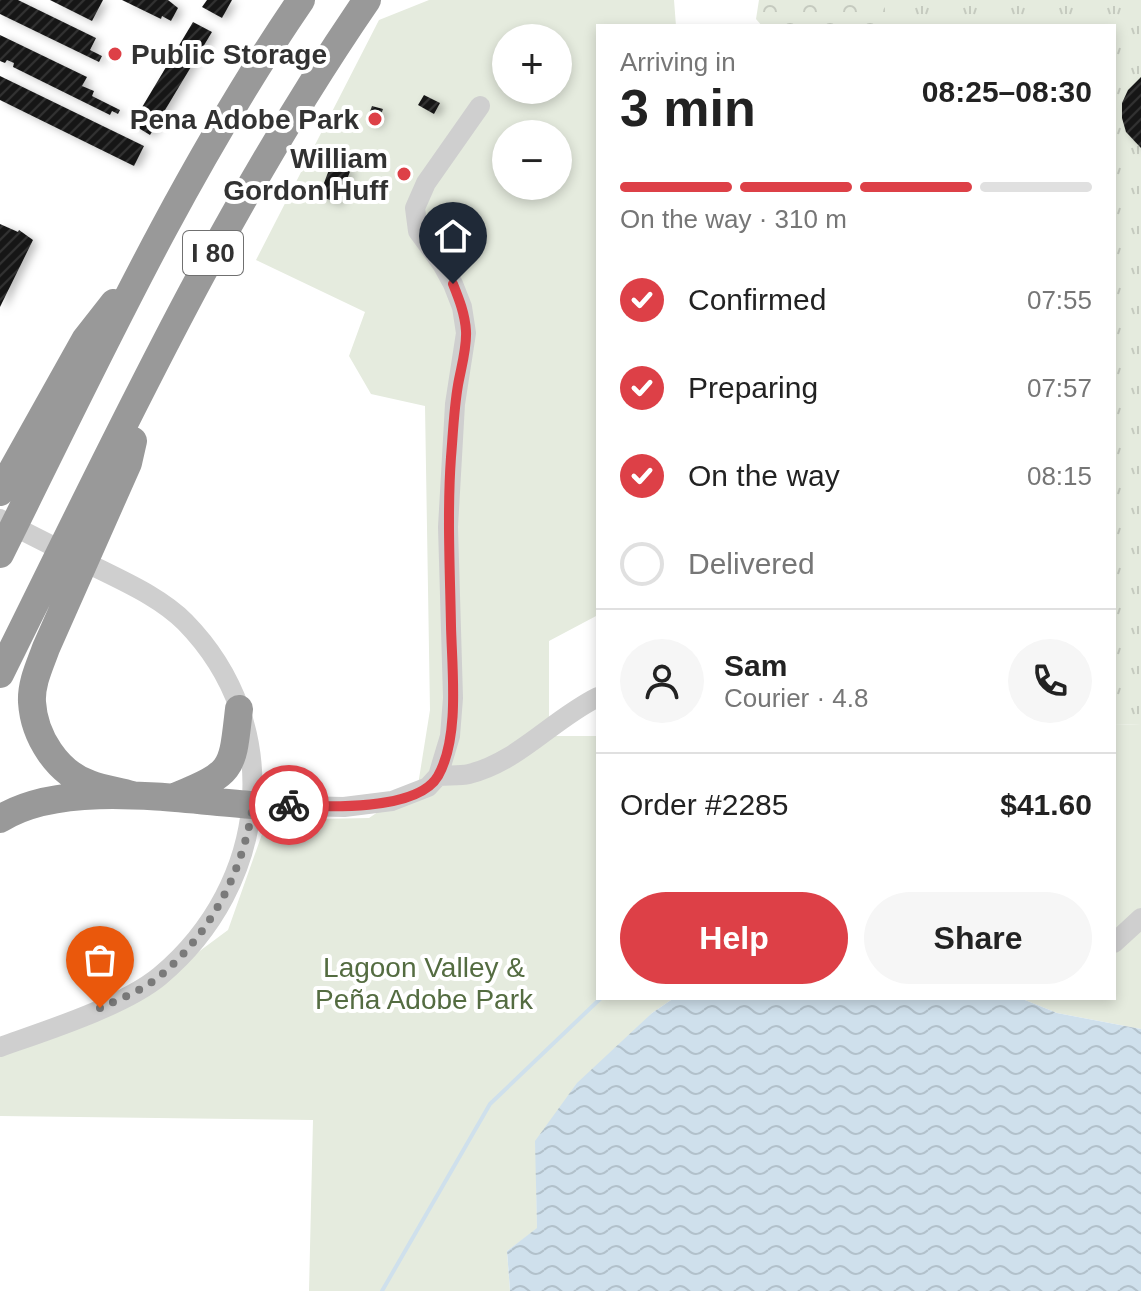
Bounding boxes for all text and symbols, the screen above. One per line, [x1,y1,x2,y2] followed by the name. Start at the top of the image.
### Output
[492,24,572,200] map controls
[492,24,572,104] button: +
[131,39,327,70] place label: Public Storage
[106,45,124,63] marker: Public Storage
[620,47,736,77] text: Arriving in
[922,75,1092,108] text: 08:25–08:30
[620,79,756,137] text: 3 min
[130,104,359,135] place label: Pena Adobe Park
[366,110,384,128] marker: Pena Adobe Park
[492,120,572,200] button: −
[223,143,389,206] place label: William Gordon Huff
[395,165,413,183] marker: William Gordon Huff
[419,202,487,284] pin
[620,204,847,234] text: On the way · 310 m
[431,214,475,258] icon: home
[183,231,243,275] road number: I 80
[620,278,664,322] icon: check
[688,283,826,316] text: Confirmed
[1027,285,1092,315] text: 07:55
[620,366,664,410] icon: check
[688,371,818,404] text: Preparing
[1027,373,1092,403] text: 07:57
[620,454,664,498] icon: check
[688,459,840,492] text: On the way
[1027,461,1092,491] text: 08:15
[688,547,815,580] text: Delivered
[620,639,704,723] button: person
[1008,639,1092,723] button: phone
[724,649,787,682] text: Sam
[724,683,869,713] text: Courier · 4.8
[249,765,329,845] courier
[267,783,311,827] icon: bike
[620,788,788,821] text: Order #2285
[1000,788,1092,821] text: $41.60
[620,892,848,984] button: Help
[864,892,1092,984] button: Share
[66,926,134,1008] pin
[78,938,122,982] icon: bag
[315,952,534,1015] park label: Lagoon Valley & Peña Adobe Park

